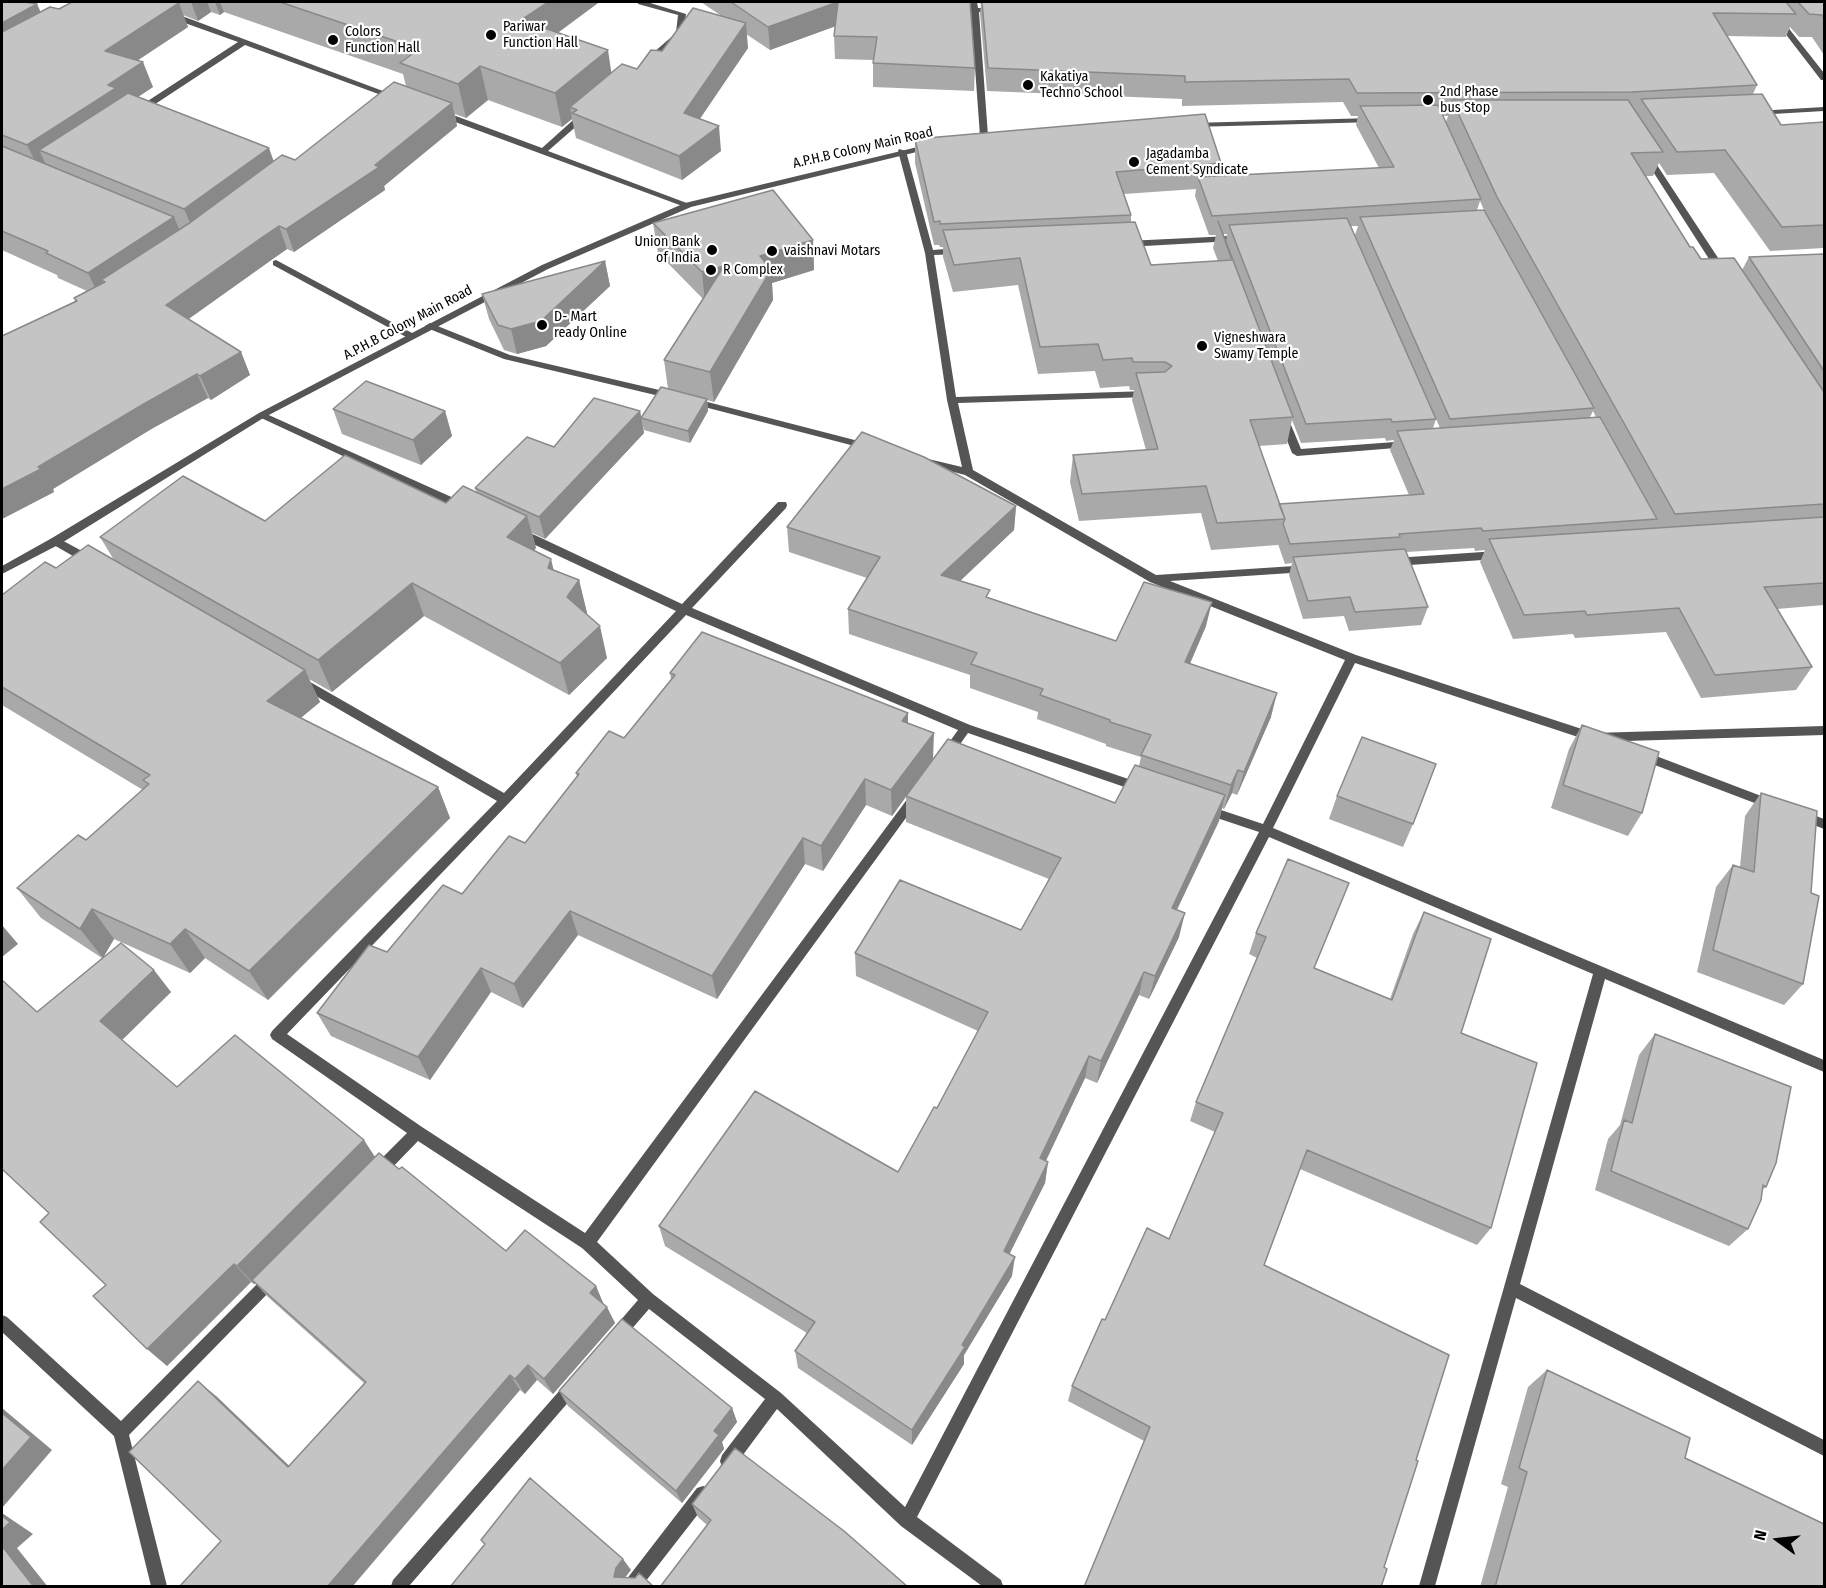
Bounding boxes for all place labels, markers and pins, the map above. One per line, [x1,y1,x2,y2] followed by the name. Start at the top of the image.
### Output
[503,19,578,51] place label: Pariwar Function Hall
[345,24,420,56] place label: Colors Function Hall
[484,28,498,42] marker: Pariwar Function Hall
[326,33,340,47] marker: Colors Function Hall
[1040,69,1123,102] place label: Kakatiya Techno School
[1021,78,1035,92] marker: Kakatiya Techno School
[1440,84,1498,116] place label: 2nd Phase bus Stop
[1421,93,1435,107] marker: 2nd Phase bus Stop
[1146,146,1248,178] place label: Jagadamba Cement Syndicate
[1127,155,1141,169] marker: Jagadamba Cement Syndicate
[634,234,700,266] place label: Union Bank of India
[705,243,719,257] marker: Union Bank of India
[784,243,880,259] place label: vaishnavi Motars
[765,244,779,258] marker: vaishnavi Motars
[723,262,783,278] place label: R Complex
[704,263,718,277] marker: R Complex
[554,309,627,342] place label: D- Mart ready Online
[535,318,549,332] marker: D- Mart ready Online
[1214,330,1298,362] place label: Vigneshwara Swamy Temple
[1195,339,1209,353] marker: Vigneshwara Swamy Temple

